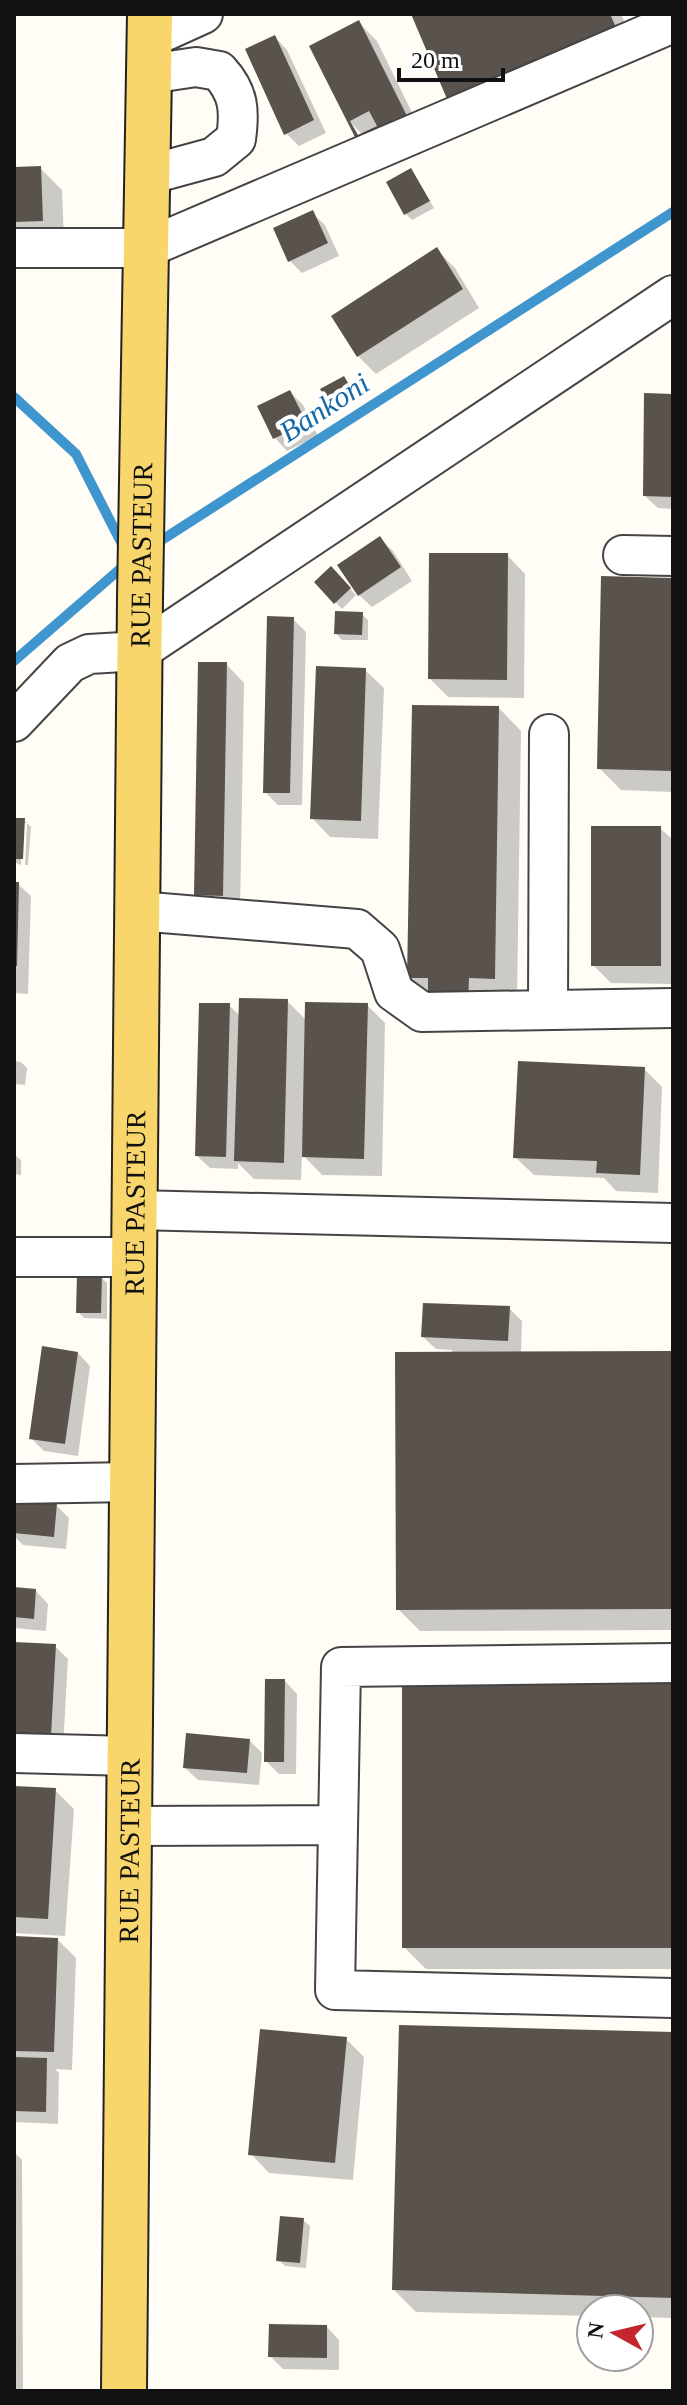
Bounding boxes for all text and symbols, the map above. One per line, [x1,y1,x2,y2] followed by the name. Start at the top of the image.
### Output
[399,32,503,82] scale bar
[411,47,460,73] text: 20 m
[273,366,375,448] water label: Bankoni
[124,462,158,648] street label: RUE PASTEUR
[118,1110,151,1296] street label: RUE PASTEUR
[112,1758,145,1944] street label: RUE PASTEUR
[575,2293,655,2373] north arrow
[582,2321,609,2340] text: N

